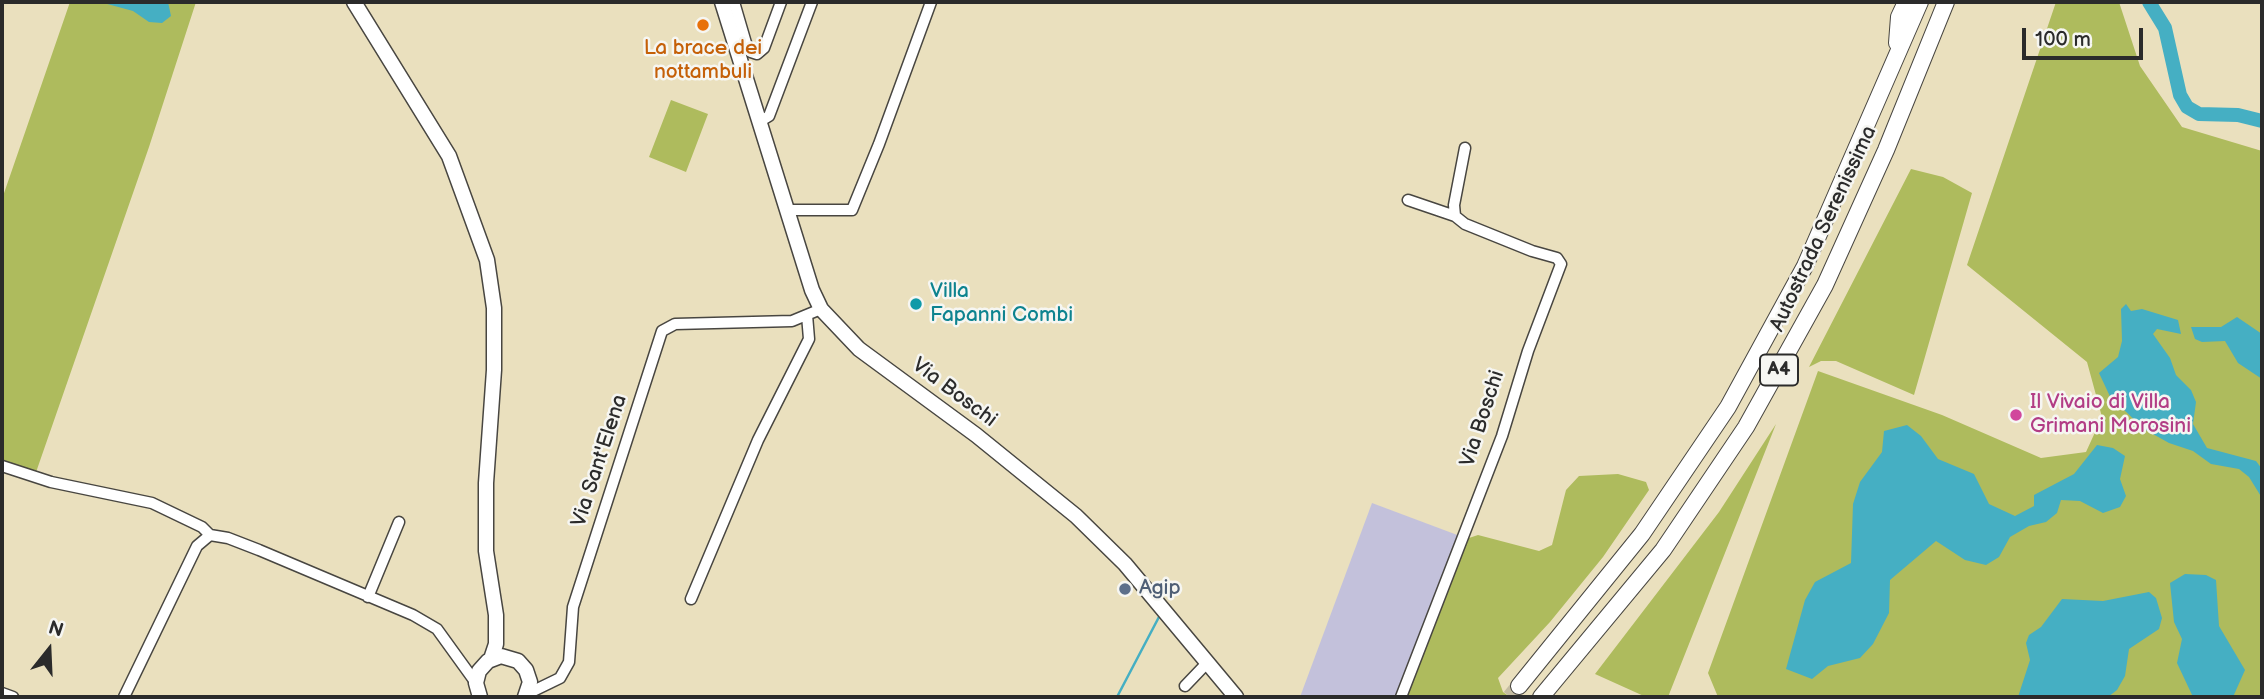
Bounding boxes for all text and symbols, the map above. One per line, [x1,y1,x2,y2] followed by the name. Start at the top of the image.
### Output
[2026,14,2147,58] scale bar
[695,17,711,33] marker: La brace dei nottambuli
[2035,27,2091,52] text: 100 m
[644,36,762,86] place label: La brace dei nottambuli
[1765,122,1883,336] street label: Autostrada Serenissima
[930,279,1073,329] place label: Villa Fapanni Combi
[908,296,924,312] marker: Villa Fapanni Combi
[907,353,1001,433] street label: Via Boschi
[1760,354,1798,386] road number: A4
[1456,368,1510,470] street label: Via Boschi
[2030,390,2191,440] place label: Il Vivaio di Villa Grimani Morosini
[567,392,633,530] street label: Via Sant'Elena
[2008,407,2024,423] marker: Il Vivaio di Villa Grimani Morosini
[1139,576,1181,602] place label: Agip
[1117,581,1133,597] marker: Agip
[14,615,84,685] north arrow
[45,616,66,643] text: N

